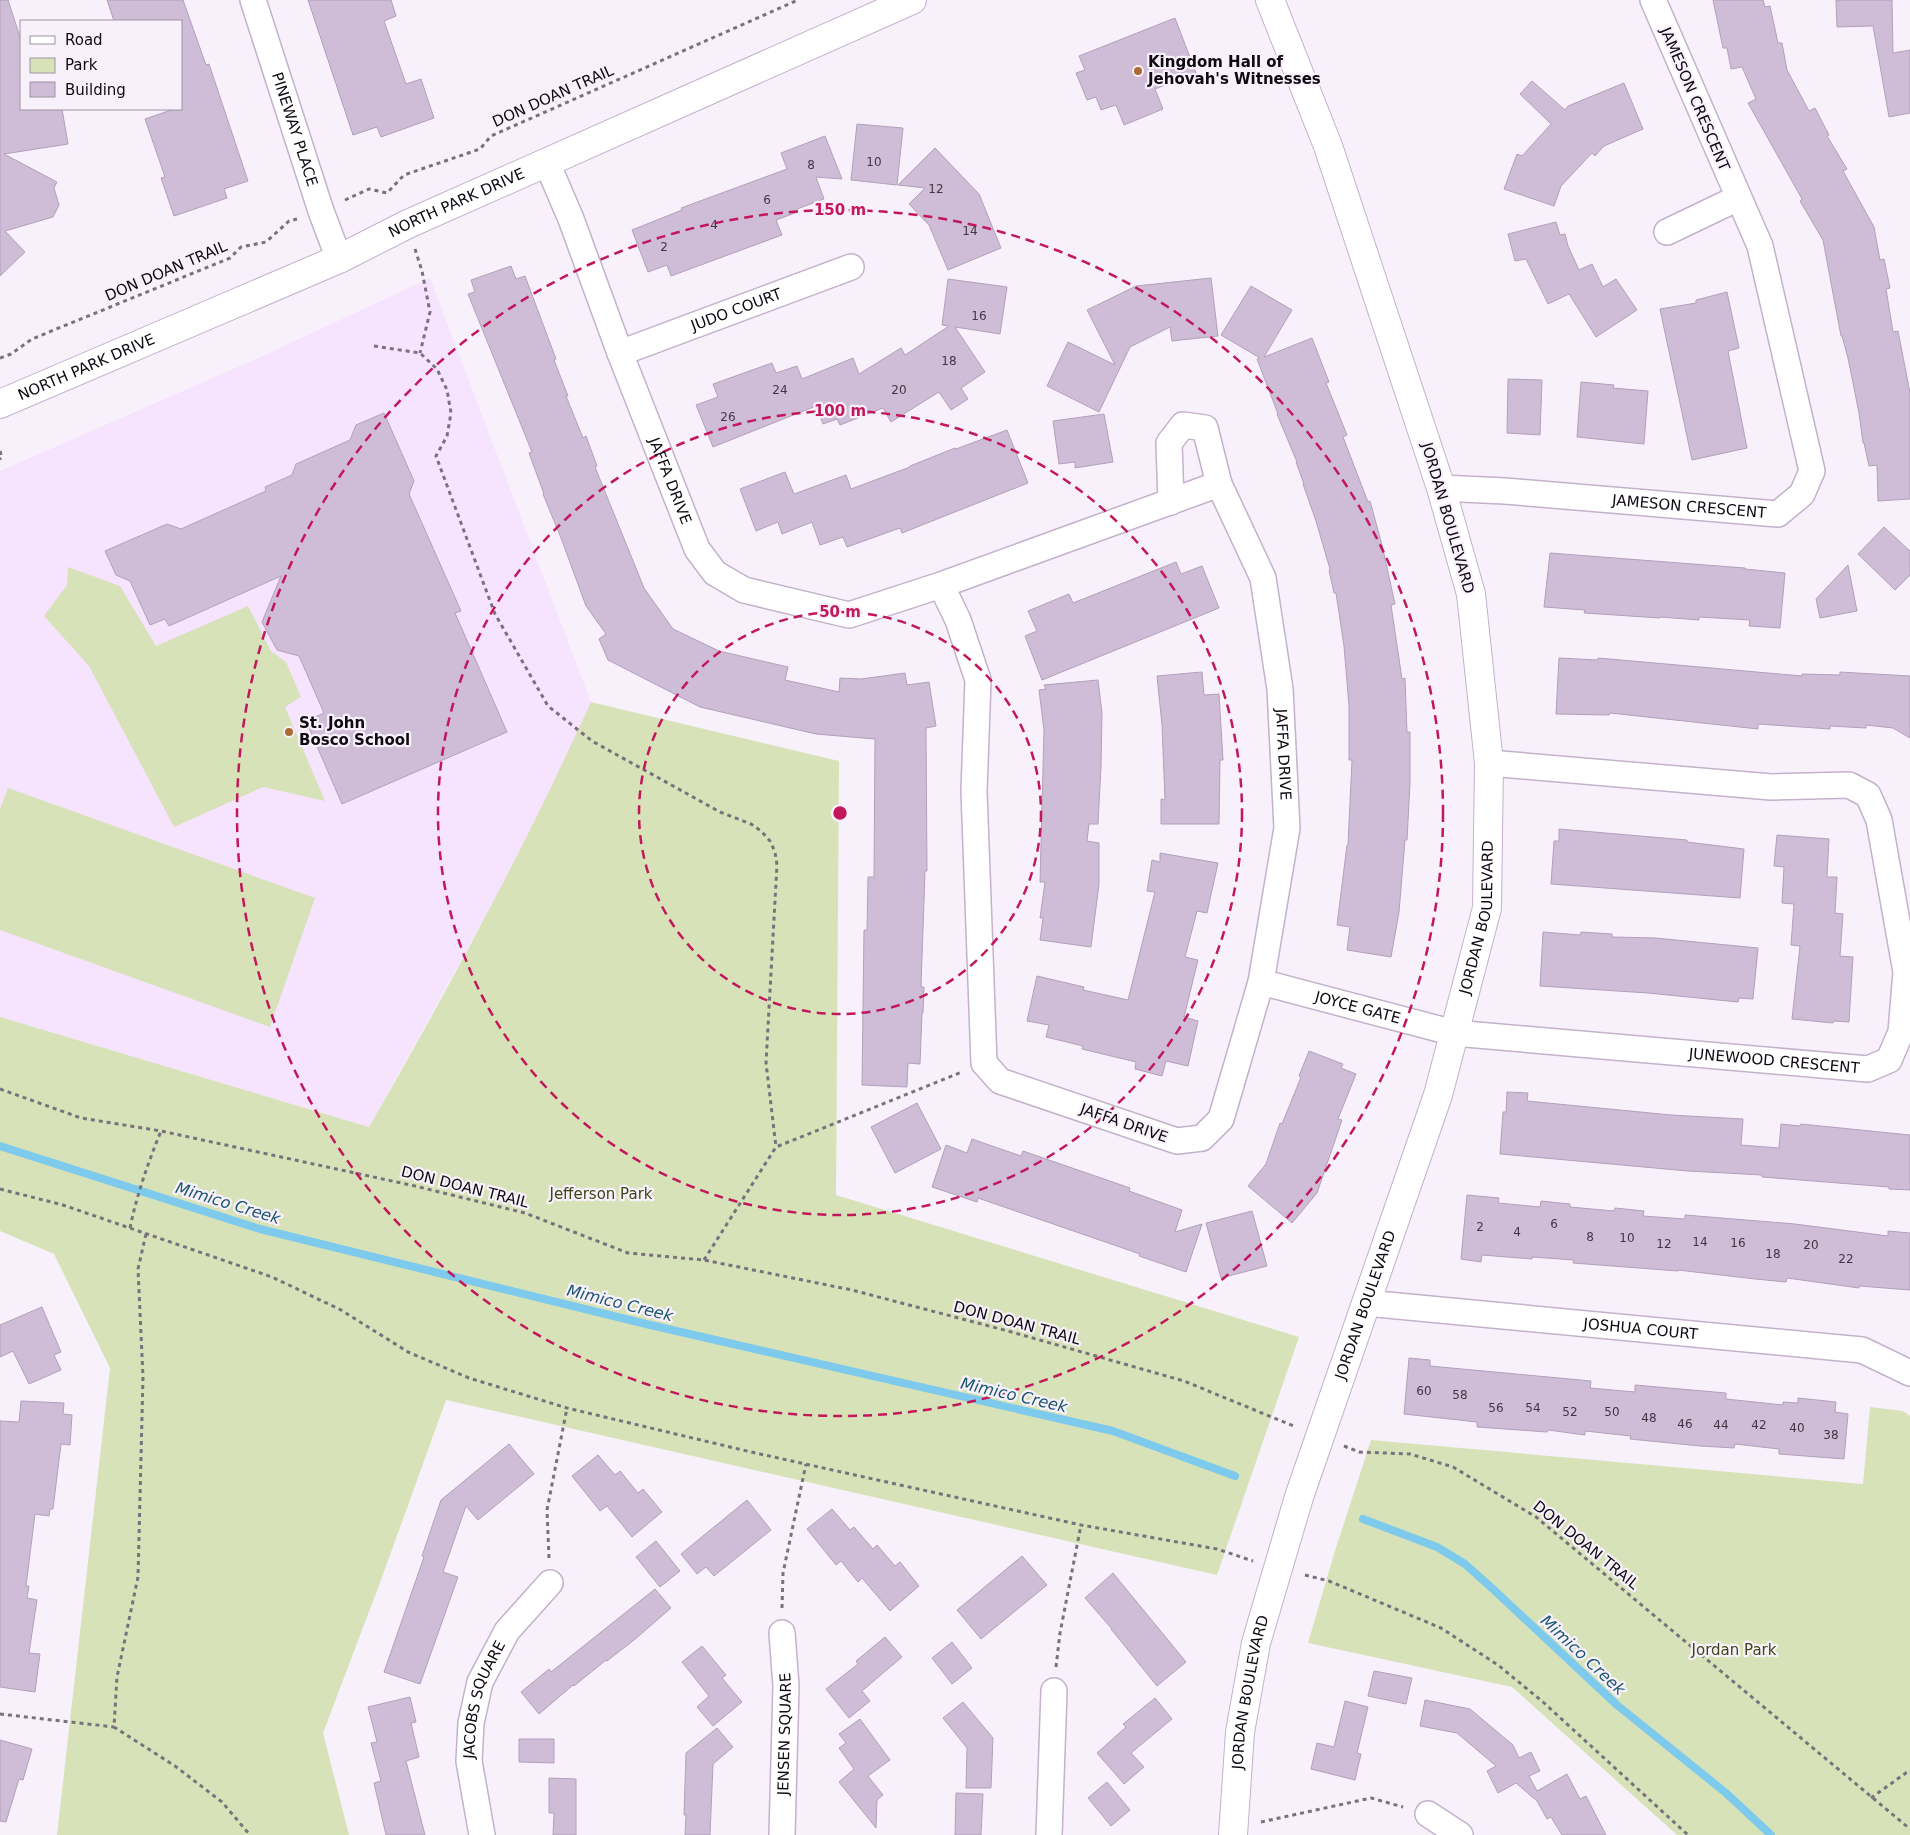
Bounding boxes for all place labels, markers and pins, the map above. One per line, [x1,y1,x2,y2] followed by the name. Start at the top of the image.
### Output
[1147,53,1321,88] place label: Kingdom Hall of Jehovah's Witnesses
[1132,65,1144,77] marker: Kingdom Hall of Jehovah's Witnesses
[299,714,410,749] place label: St. John Bosco School
[283,726,295,738] marker: St. John Bosco School
[831,804,849,822] centre of rings

